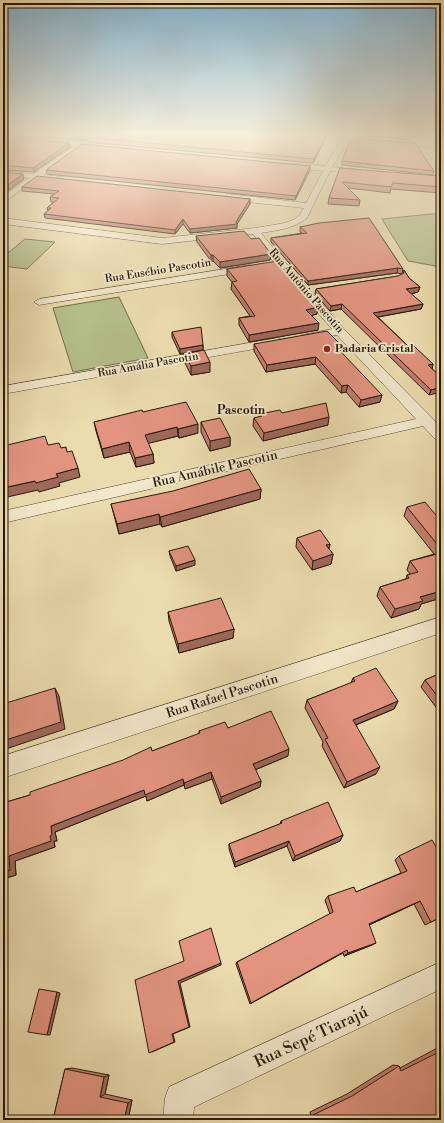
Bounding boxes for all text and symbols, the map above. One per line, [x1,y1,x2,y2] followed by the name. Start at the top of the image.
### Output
[265,246,347,336] street label: Rua Antônio Pascotin
[104,256,213,286] street label: Rua Eusébio Pascotin
[335,342,414,356] place label: Padaria Cristal
[322,344,332,354] marker: Padaria Cristal
[96,349,200,381] street label: Rua Amália Pascotin
[217,403,266,418] district label: Pascotin
[151,447,280,491] street label: Rua Amábile Pascotin
[164,670,280,722] street label: Rua Rafael Pascotin
[251,1002,371,1072] street label: Rua Sepé Tiarajú

